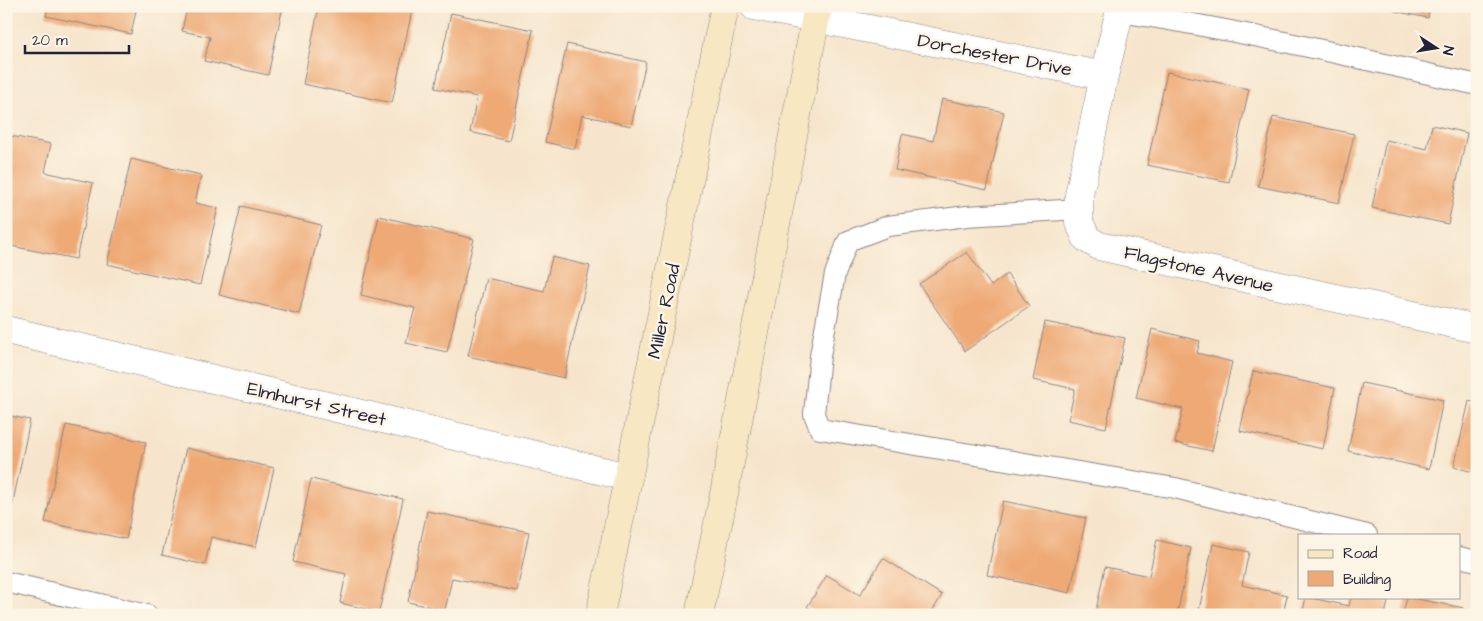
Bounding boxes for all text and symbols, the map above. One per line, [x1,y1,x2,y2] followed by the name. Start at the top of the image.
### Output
[25,22,129,54] scale bar
[1410,22,1460,72] north arrow
[915,27,1074,84] street label: Dorchester Drive
[32,30,68,51] text: 20 m
[1437,44,1458,57] text: N
[1121,239,1276,301] street label: Flagstone Avenue
[641,261,688,361] street label: Miller Road
[244,375,389,434] street label: Elmhurst Street
[1298,534,1460,598] legend
[1343,543,1378,564] text: Road
[1343,569,1391,591] text: Building

